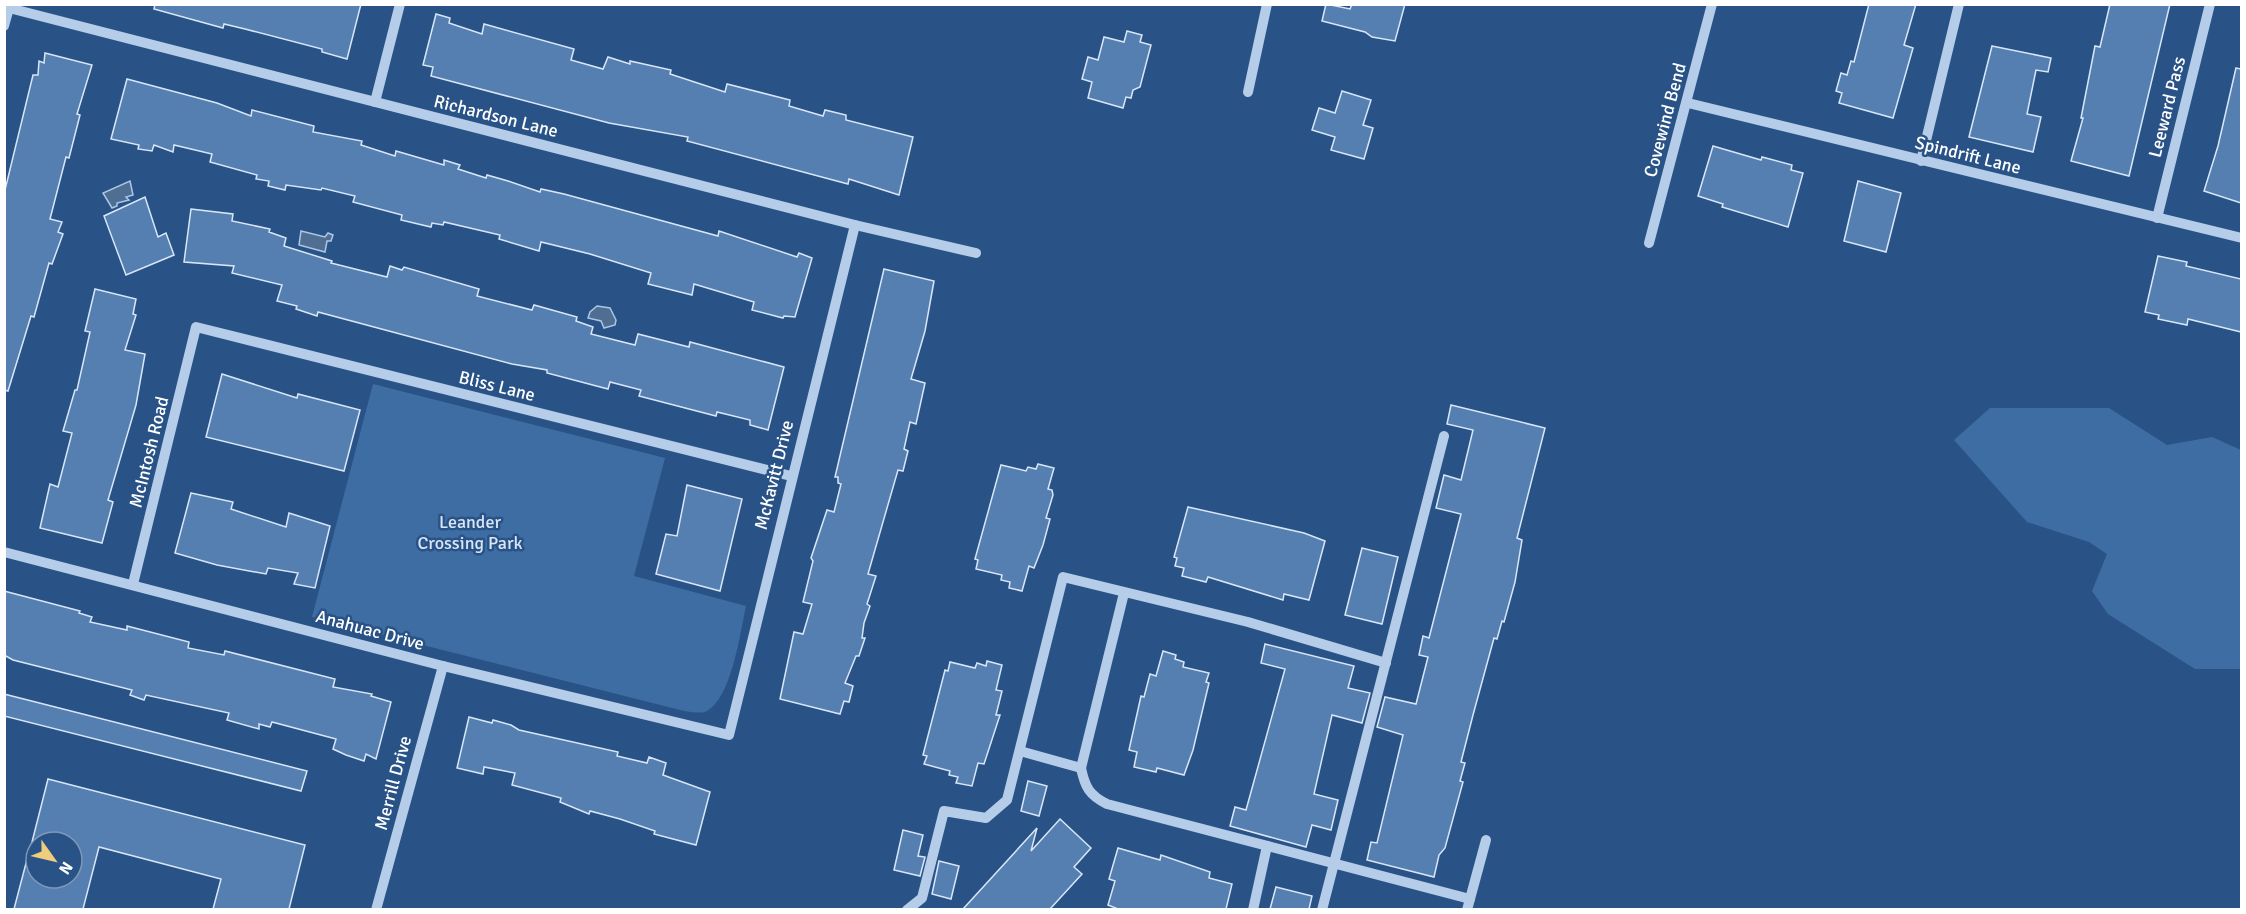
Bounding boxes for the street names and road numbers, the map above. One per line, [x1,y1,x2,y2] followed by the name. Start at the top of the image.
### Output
[2144,54,2190,160] street label: Leeward Pass
[1639,60,1691,180] street label: Covewind Bend
[432,90,560,142] street label: Richardson Lane
[1913,131,2023,179] street label: Spindrift Lane
[457,366,537,406] street label: Bliss Lane
[125,394,173,510] street label: McIntosh Road
[750,418,798,532] street label: McKavitt Drive
[313,605,427,655] street label: Anahuac Drive
[370,734,416,832] street label: Merrill Drive

